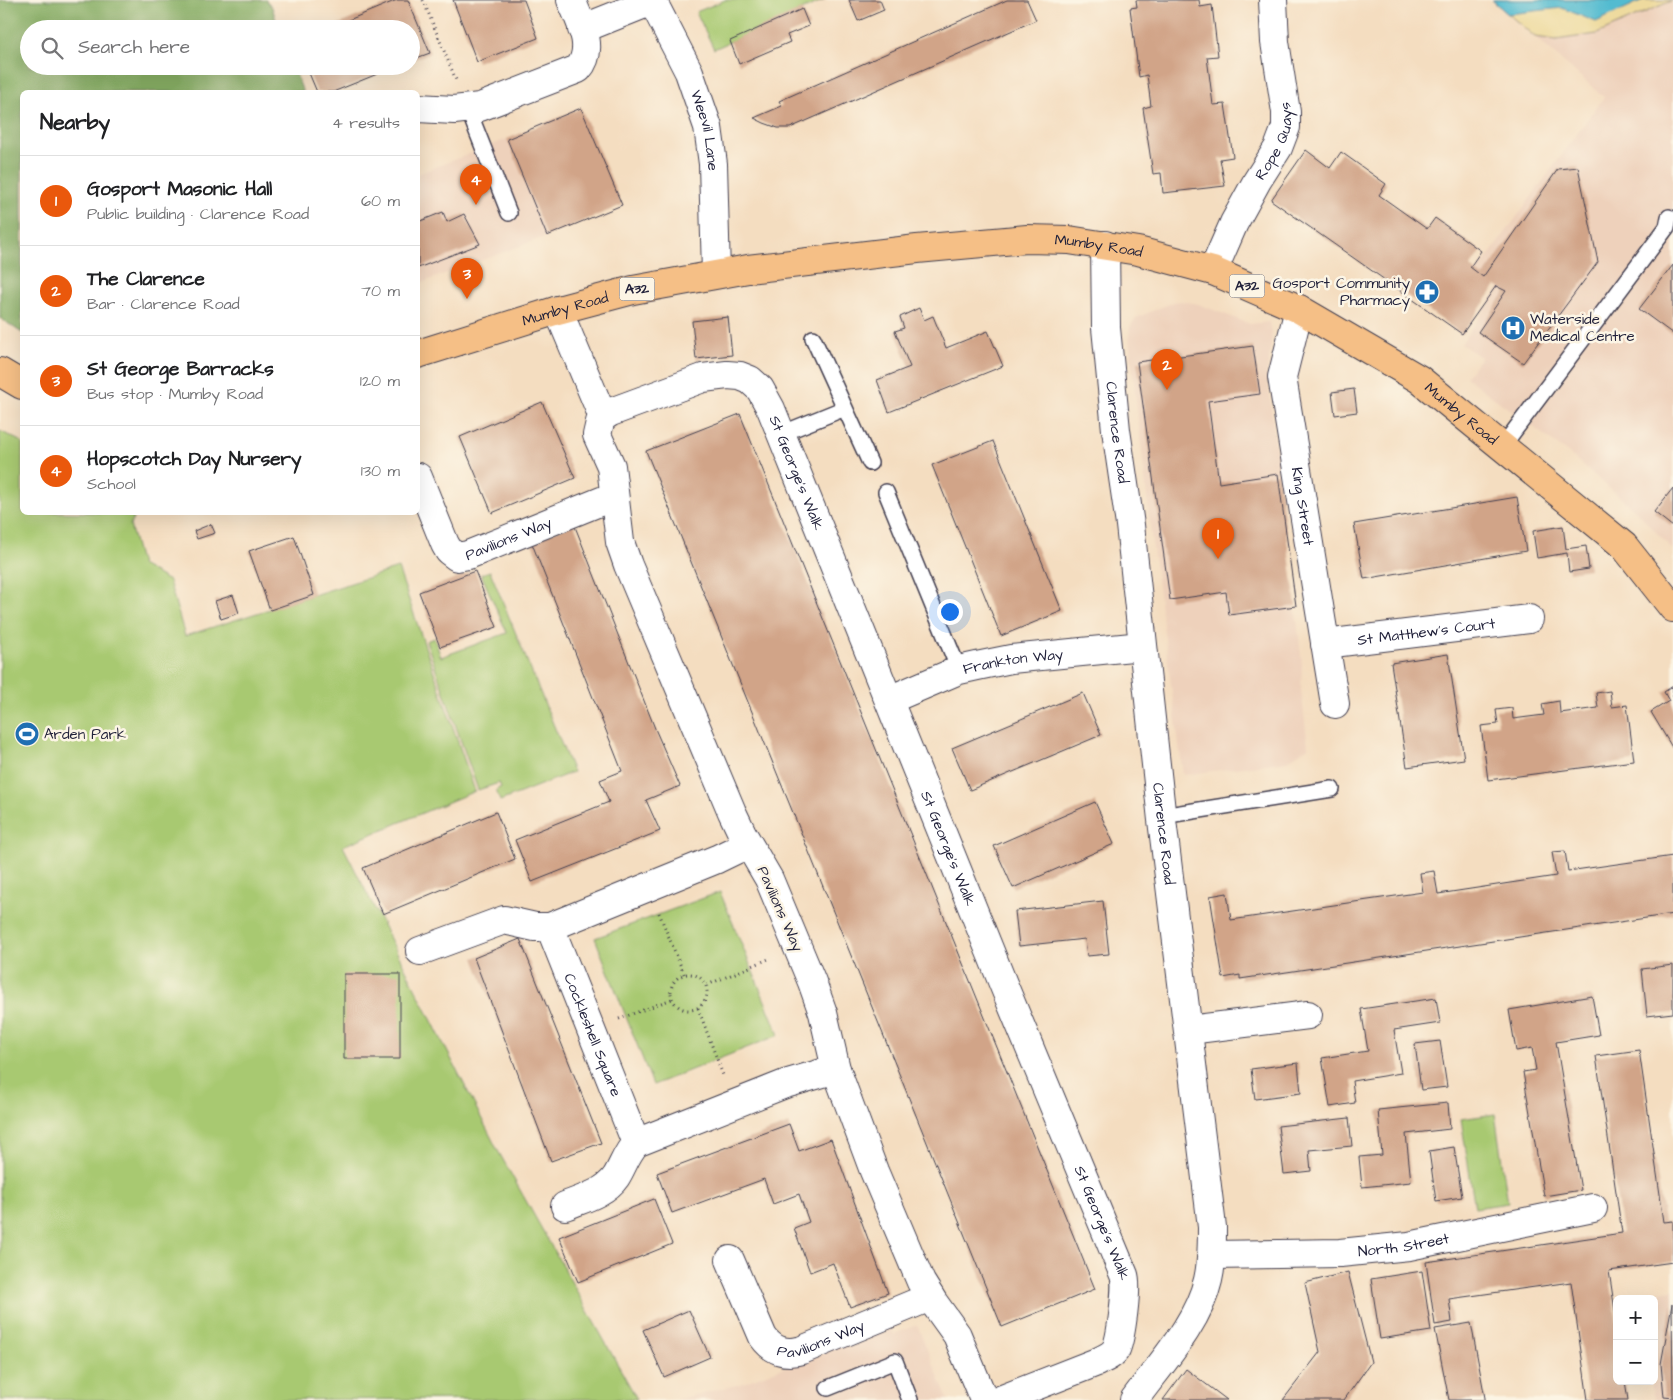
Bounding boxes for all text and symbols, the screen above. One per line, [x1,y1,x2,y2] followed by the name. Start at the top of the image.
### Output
[20,20,420,75] search box
[38,34,66,62] icon: search
[78,34,190,61] text: Search here
[686,87,724,171] street label: Weevil Lane
[1250,100,1298,184] street label: Rope Quays
[40,108,110,137] text: Nearby
[332,112,400,134] text: 4 results
[460,164,492,205] pin: 4
[87,176,272,203] text: Gosport Masonic Hall
[55,190,57,212] text: 1
[361,190,400,212] text: 60 m
[87,203,309,225] text: Public building · Clarence Road
[1054,229,1145,262] street label: Mumby Road
[451,258,483,299] pin: 3
[87,266,205,293] text: The Clarence
[1272,273,1410,312] place label: Gosport Community Pharmacy
[1230,274,1264,298] road number: A32
[620,278,654,300] road number: A32
[1414,279,1440,305] pharmacy icon: Gosport Community Pharmacy
[51,280,61,302] text: 2
[361,280,400,302] text: 70 m
[519,286,611,331] street label: Mumby Road
[87,293,240,315] text: Bar · Clarence Road
[1530,309,1635,347] place label: Waterside Medical Centre
[1500,315,1526,341] hospital icon: Waterside Medical Centre
[1151,349,1183,390] pin: 2
[87,356,274,383] text: St George Barracks
[52,370,60,392] text: 3
[360,370,400,392] text: 120 m
[1420,377,1503,450] street label: Mumby Road
[1101,380,1134,485] street label: Clarence Road
[87,383,263,405] text: Bus stop · Mumby Road
[764,412,829,533] street label: St George's Walk
[87,446,302,473] text: Hopscotch Day Nursery
[51,460,61,482] text: 4
[361,460,400,482] text: 130 m
[1286,466,1320,547] street label: King Street
[87,473,136,495] text: School
[462,512,555,566] street label: Pavilions Way
[1202,518,1234,559] pin: 1
[937,599,963,625] your location
[1356,613,1496,650] street label: St Matthew's Court
[961,643,1064,679] street label: Frankton Way
[14,721,40,747] sports icon: Arden Park
[44,724,126,745] place label: Arden Park
[1148,782,1180,886] street label: Clarence Road
[916,788,981,909] street label: St George's Walk
[751,863,808,955] street label: Pavilions Way
[559,970,627,1100] street label: Cockleshell Square
[1069,1162,1135,1283] street label: St George's Walk
[1357,1228,1451,1262] street label: North Street
[1613,1295,1658,1385] map controls
[1613,1295,1658,1340] button: +
[775,1315,868,1363] street label: Pavilions Way
[1613,1340,1658,1385] button: −

